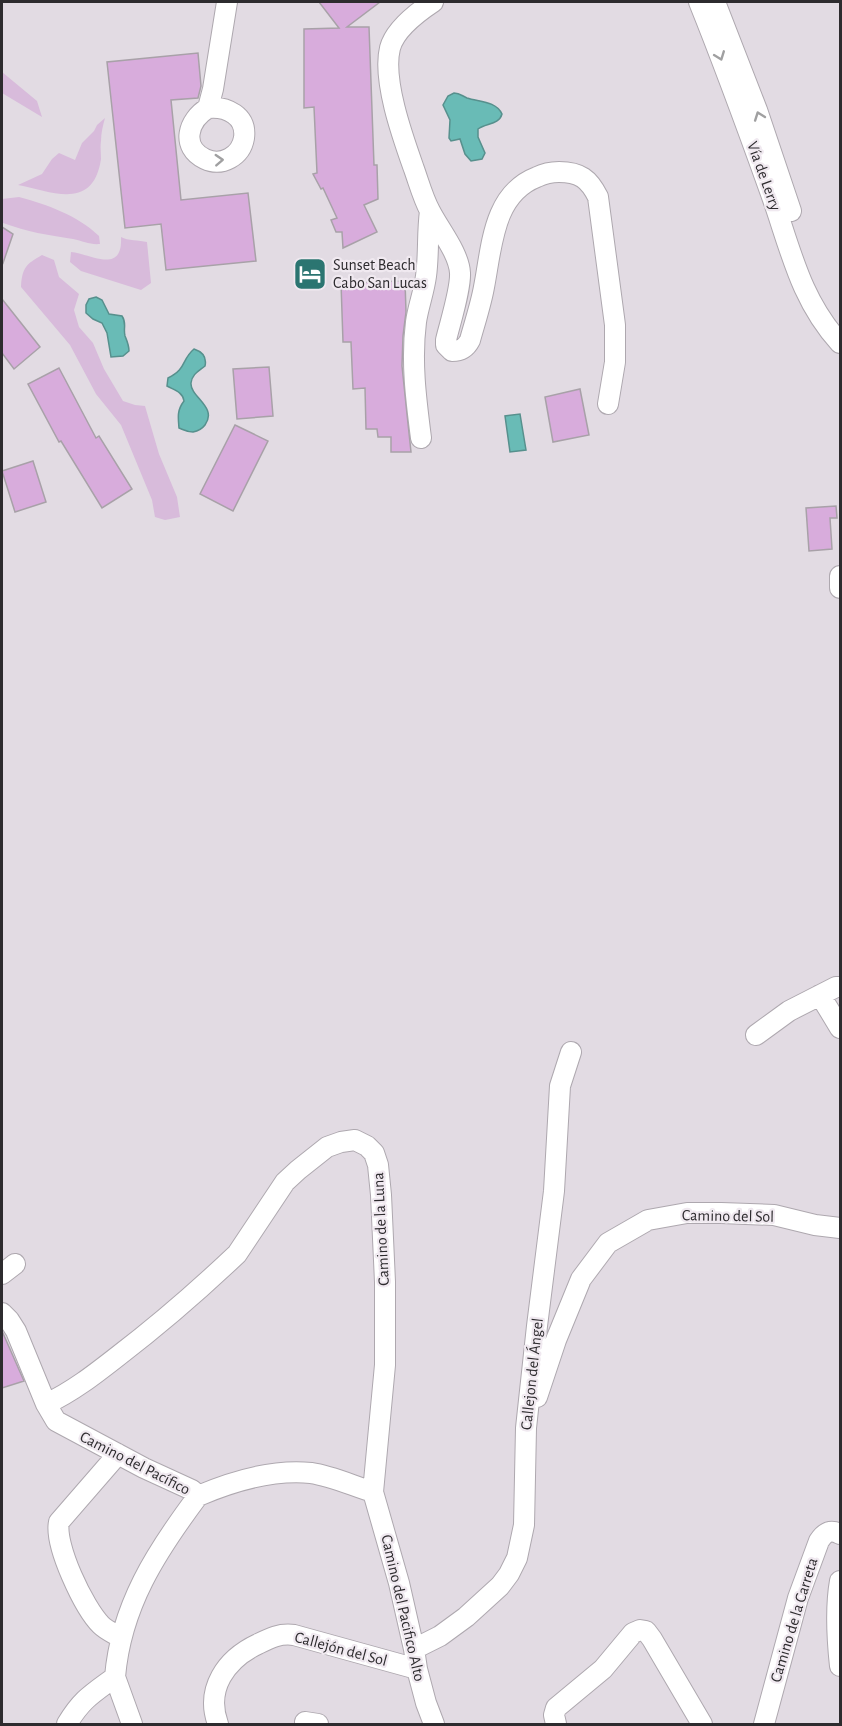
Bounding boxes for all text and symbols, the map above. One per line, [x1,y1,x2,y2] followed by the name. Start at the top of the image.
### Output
[713,50,726,61] one-way arrow
[753,111,766,121] one-way arrow
[743,139,784,213] street label: Vía de Lerry
[215,153,224,166] one-way arrow
[292,256,328,292] hotel icon: Sunset Beach Cabo San Lucas
[333,257,427,291] place label: Sunset Beach Cabo San Lucas
[370,1172,392,1286] street label: Camino de la Luna
[682,1207,774,1225] street label: Camino del Sol
[516,1317,547,1431] street label: Callejon del Ángel
[77,1428,193,1498] street label: Camino del Pacífico
[378,1533,428,1683] street label: Camino del Pacifico Alto
[767,1556,821,1684] street label: Camino de la Carreta
[293,1629,389,1670] street label: Callejón del Sol

